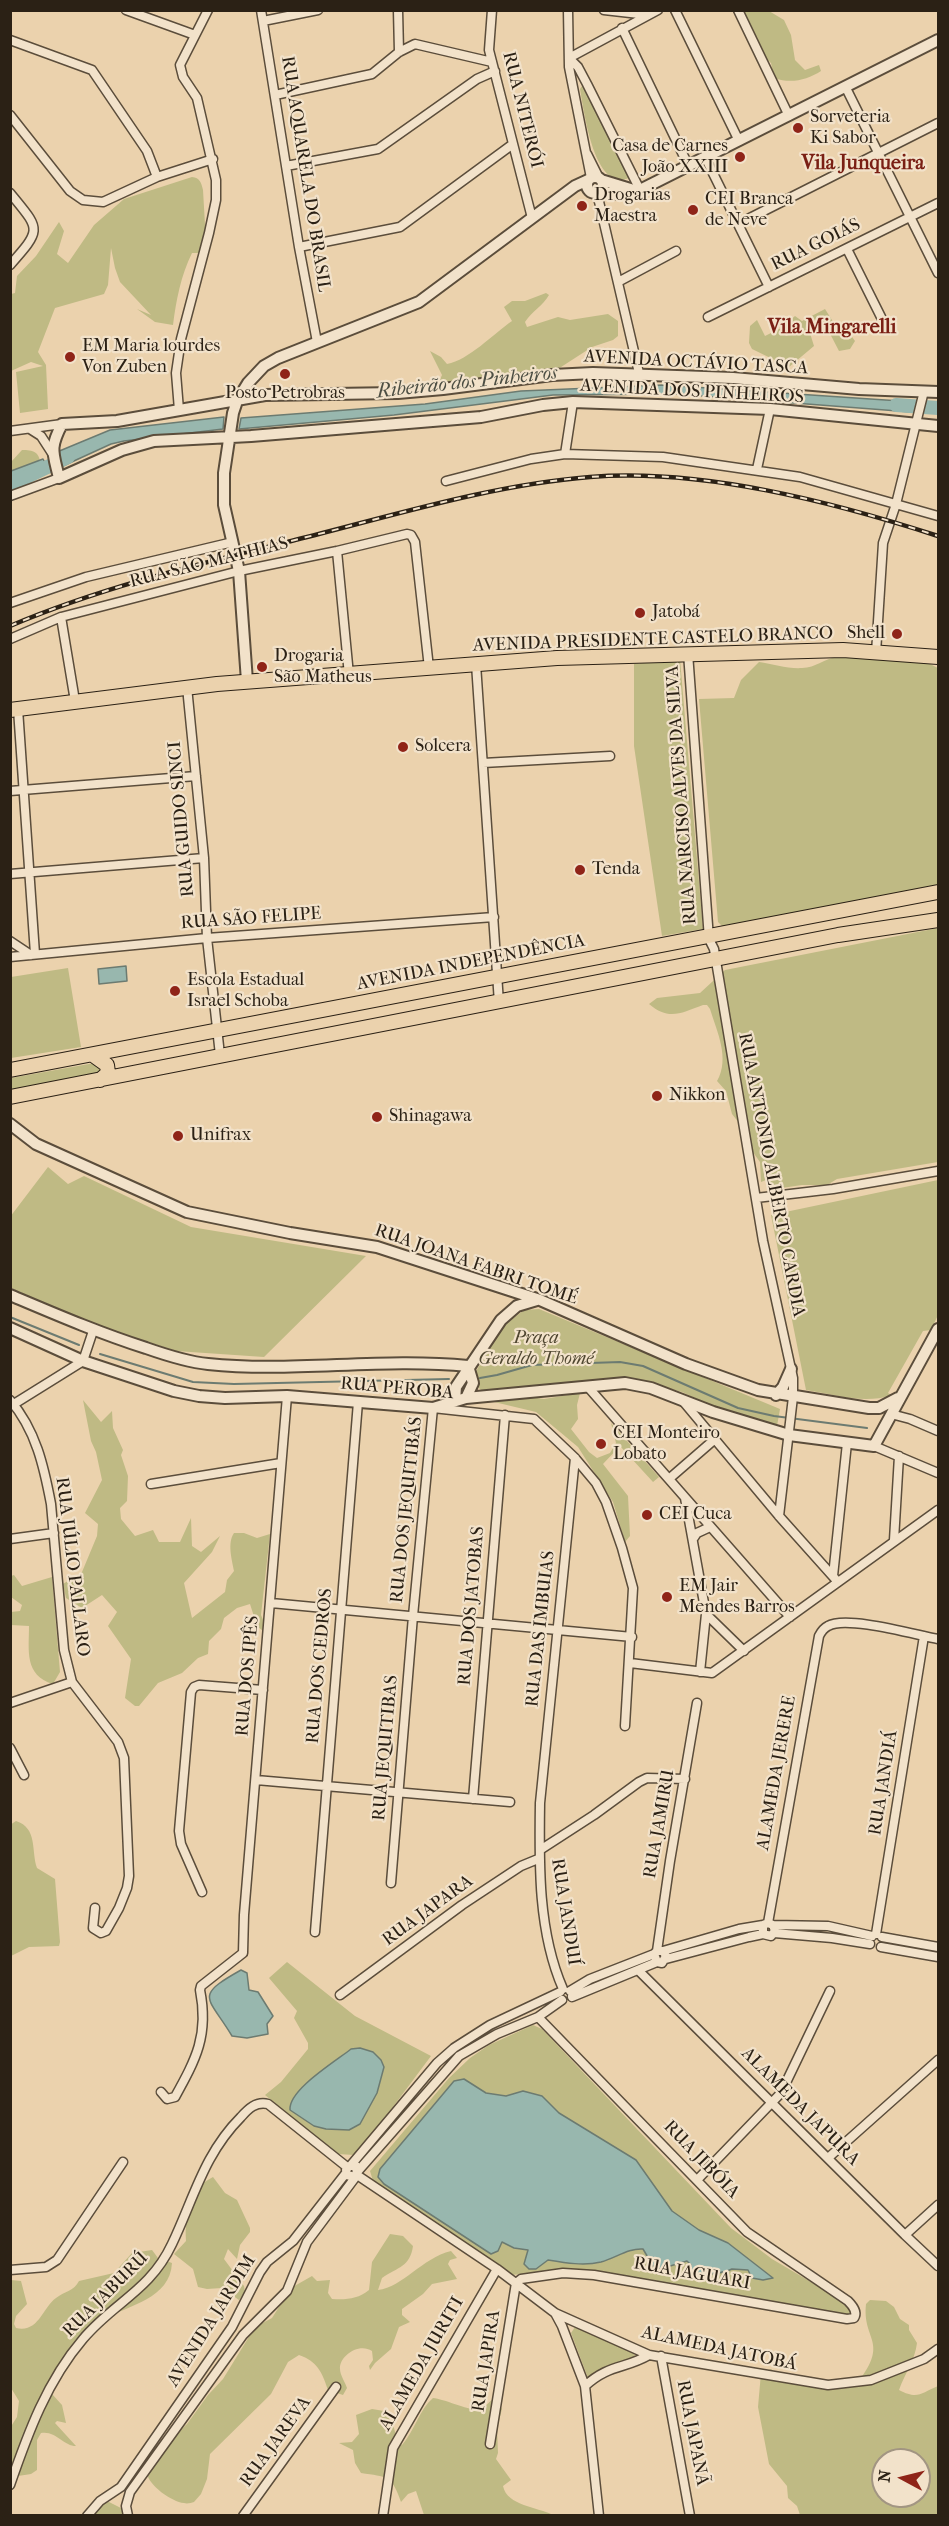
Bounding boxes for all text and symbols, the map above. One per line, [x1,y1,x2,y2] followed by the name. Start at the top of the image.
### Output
[497,50,547,170] street label: RUA NITERÓI
[276,55,334,293] street label: RUA AQUARELA DO BRASIL
[810,107,890,150] place label: Sorveteria Ki Sabor
[791,121,805,135] marker: Sorveteria Ki Sabor
[612,136,728,178] place label: Casa de Carnes João XXIII
[733,150,747,164] marker: Casa de Carnes João XXIII
[801,152,925,176] district label: Vila Junqueira
[594,185,670,228] place label: Drogarias Maestra
[705,189,793,232] place label: CEI Branca de Neve
[575,199,589,213] marker: Drogarias Maestra
[686,203,700,217] marker: CEI Branca de Neve
[768,214,864,276] street label: RUA GOIÁS
[768,316,896,340] district label: Vila Mingarelli
[82,336,220,378] place label: EM Maria lourdes Von Zuben
[583,346,809,380] street label: AVENIDA OCTÁVIO TASCA
[63,350,77,364] marker: EM Maria lourdes Von Zuben
[375,362,559,404] water label: Ribeirão dos Pinheiros
[278,367,292,381] marker: Posto Petrobras
[580,375,804,409] street label: AVENIDA DOS PINHEIROS
[225,383,345,405] place label: Posto Petrobras
[127,533,291,593] street label: RUA SÃO MATHIAS
[652,602,700,624] place label: Jatobá
[633,606,647,620] marker: Jatobá
[472,623,834,657] street label: AVENIDA PRESIDENTE CASTELO BRANCO
[847,623,885,645] place label: Shell
[890,627,904,641] marker: Shell
[274,646,372,688] place label: Drogaria São Matheus
[255,660,269,674] marker: Drogaria São Matheus
[662,665,702,925] street label: RUA NARCISO ALVES DA SILVA
[415,736,471,758] place label: Solcera
[164,740,200,898] street label: RUA GUIDO SINCI
[396,740,410,754] marker: Solcera
[592,859,640,881] place label: Tenda
[573,863,587,877] marker: Tenda
[180,903,322,935] street label: RUA SÃO FELIPE
[355,930,587,996] street label: AVENIDA INDEPENDÊNCIA
[187,970,304,1012] place label: Escola Estadual Israel Schoba
[168,984,182,998] marker: Escola Estadual Israel Schoba
[733,1031,809,1319] street label: RUA ANTONIO ALBERTO CARDIA
[669,1085,725,1107] place label: Nikkon
[650,1089,664,1103] marker: Nikkon
[389,1106,472,1128] place label: Shinagawa
[370,1110,384,1124] marker: Shinagawa
[190,1125,251,1147] place label: Unifrax
[171,1129,185,1143] marker: Unifrax
[372,1220,580,1310] street label: RUA JOANA FABRI TOMÉ
[478,1328,594,1370] park label: Praça Geraldo Thomé
[339,1373,455,1405] street label: RUA PEROBA
[386,1416,428,1604] street label: RUA DOS JEQUITIBÁS
[613,1423,720,1466] place label: CEI Monteiro Lobato
[594,1437,608,1451] marker: CEI Monteiro Lobato
[50,1476,94,1658] street label: RUA JÚLIO PALLARO
[659,1504,731,1526] place label: CEI Cuca
[640,1508,654,1522] marker: CEI Cuca
[454,1525,490,1687] street label: RUA DOS JATOBAS
[522,1550,560,1708] street label: RUA DAS IMBUIAS
[679,1576,795,1618] place label: EM Jair Mendes Barros
[302,1587,338,1745] street label: RUA DOS CEDROS
[660,1590,674,1604] marker: EM Jair Mendes Barros
[232,1615,264,1737] street label: RUA DOS IPÊS
[369,1674,403,1822] street label: RUA JEQUITIBAS
[753,1694,801,1852] street label: ALAMEDA JERERE
[865,1729,903,1837] street label: RUA JANDIÁ
[640,1768,680,1880] street label: RUA JAMIRU
[546,1857,584,1967] street label: RUA JANDUÍ
[378,1871,478,1951] street label: RUA JAPARA
[736,2043,864,2171] street label: ALAMEDA JAPURA
[658,2116,744,2204] street label: RUA JIBÓIA
[59,2248,153,2342] street label: RUA JABURÚ
[163,2251,261,2391] street label: AVENIDA JARDIM
[632,2253,752,2295] street label: RUA JAGUARI
[375,2293,469,2435] street label: ALAMEDA JURITI
[468,2309,506,2413] street label: RUA JAPIRA
[639,2322,799,2376] street label: ALAMEDA JATOBÁ
[671,2378,713,2488] street label: RUA JAPANÃ
[236,2393,316,2491] street label: RUA JAREVA
[871,2448,931,2508] north arrow
[874,2469,895,2483] text: N

